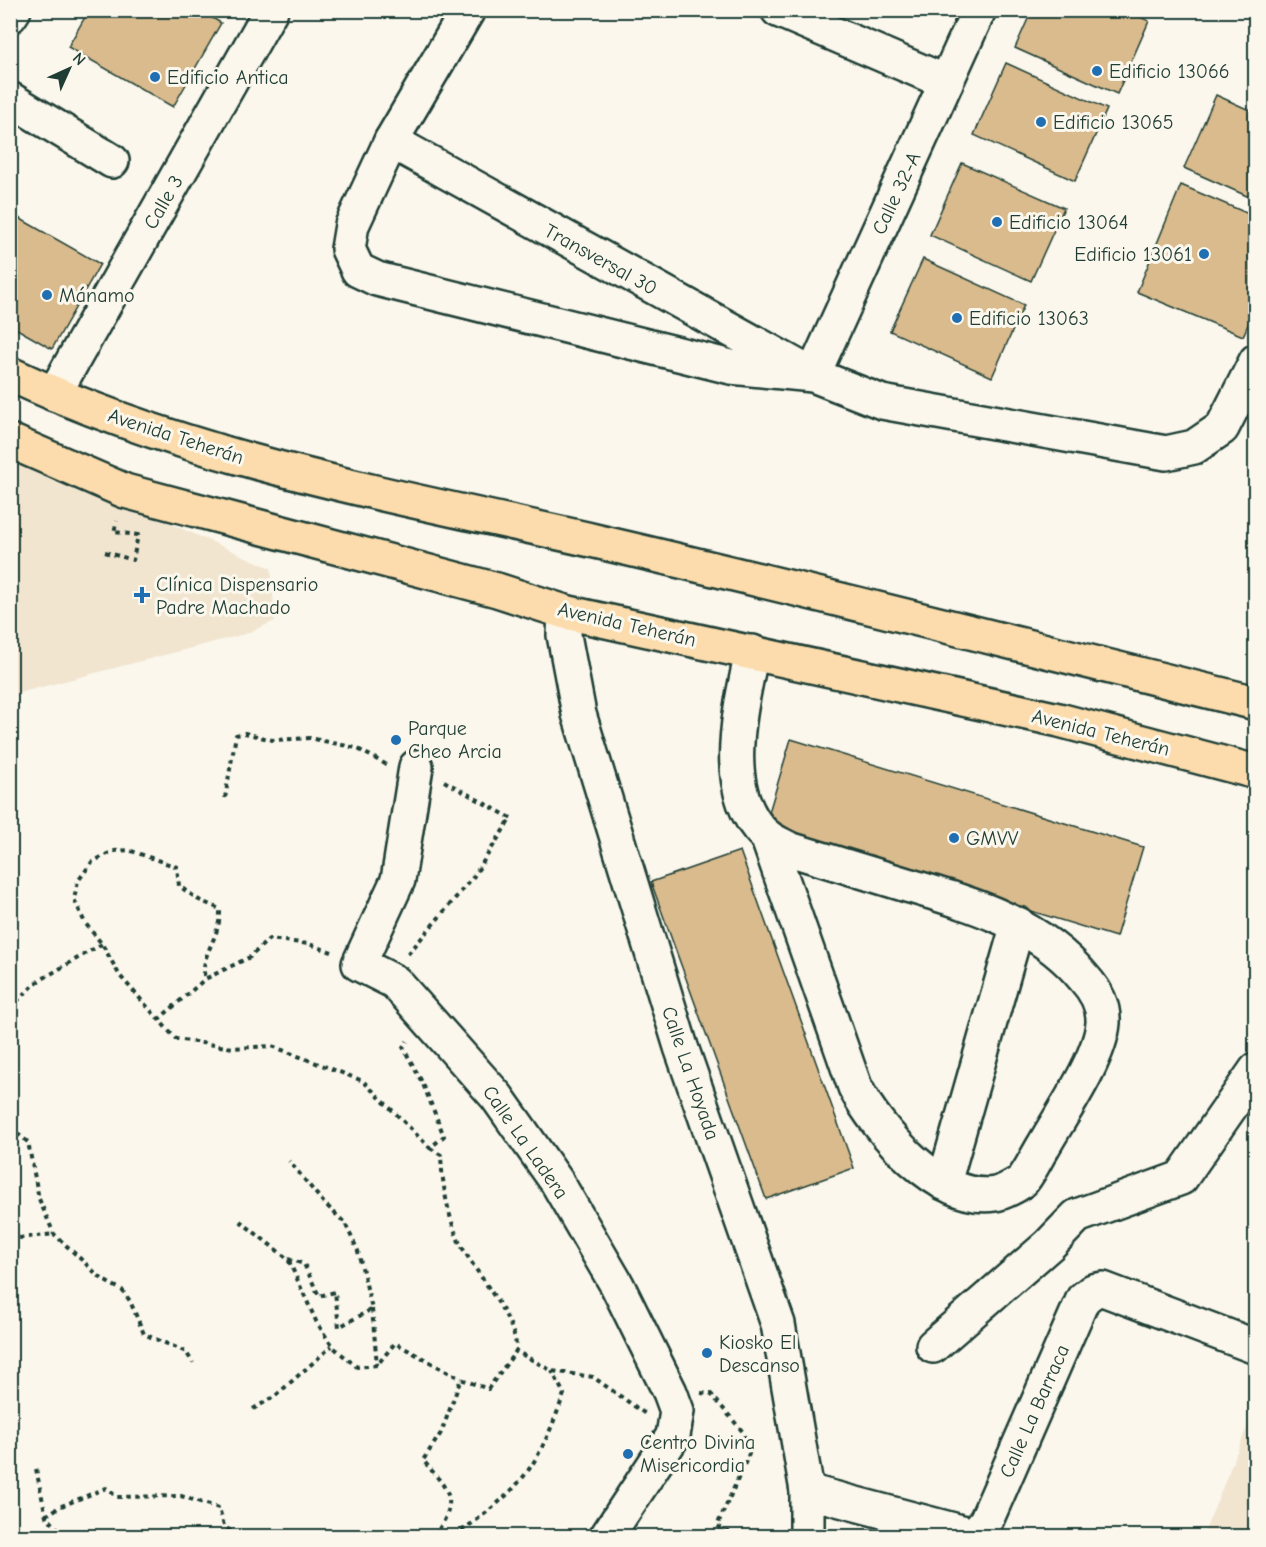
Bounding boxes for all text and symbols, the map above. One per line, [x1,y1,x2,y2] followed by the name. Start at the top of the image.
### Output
[39,39,99,99] north arrow
[69,49,89,69] text: N
[1109,60,1230,83] place label: Edificio 13066
[1090,64,1104,78] marker: Edificio 13066
[167,66,289,89] place label: Edificio Antica
[148,70,162,84] marker: Edificio Antica
[1053,111,1174,134] place label: Edificio 13065
[1034,115,1048,129] marker: Edificio 13065
[867,148,926,238] street label: Calle 32-A
[139,171,188,233] street label: Calle 3
[1009,211,1129,234] place label: Edificio 13064
[990,215,1004,229] marker: Edificio 13064
[540,219,661,300] street label: Transversal 30
[1074,243,1192,266] place label: Edificio 13061
[1197,247,1211,261] marker: Edificio 13061
[59,284,135,307] place label: Mánamo
[40,288,54,302] marker: Mánamo
[969,307,1089,330] place label: Edificio 13063
[950,311,964,325] marker: Edificio 13063
[105,404,247,469] street label: Avenida Teherán
[156,573,318,619] place label: Clínica Dispensario Padre Machado
[133,586,151,604] marker: Clínica Dispensario Padre Machado
[556,597,698,652] street label: Avenida Teherán
[1030,704,1172,761] street label: Avenida Teherán
[408,717,502,763] place label: Parque Cheo Arcia
[389,733,403,747] marker: Parque Cheo Arcia
[966,827,1019,850] place label: GMVV
[947,831,961,845] marker: GMVV
[657,1003,724,1143] street label: Calle La Hoyada
[478,1081,573,1203] street label: Calle La Ladera
[719,1331,800,1377] place label: Kiosko El Descanso
[995,1341,1074,1481] street label: Calle La Barraca
[700,1346,714,1360] marker: Kiosko El Descanso
[640,1431,755,1477] place label: Centro Divina Misericordia
[621,1447,635,1461] marker: Centro Divina Misericordia

